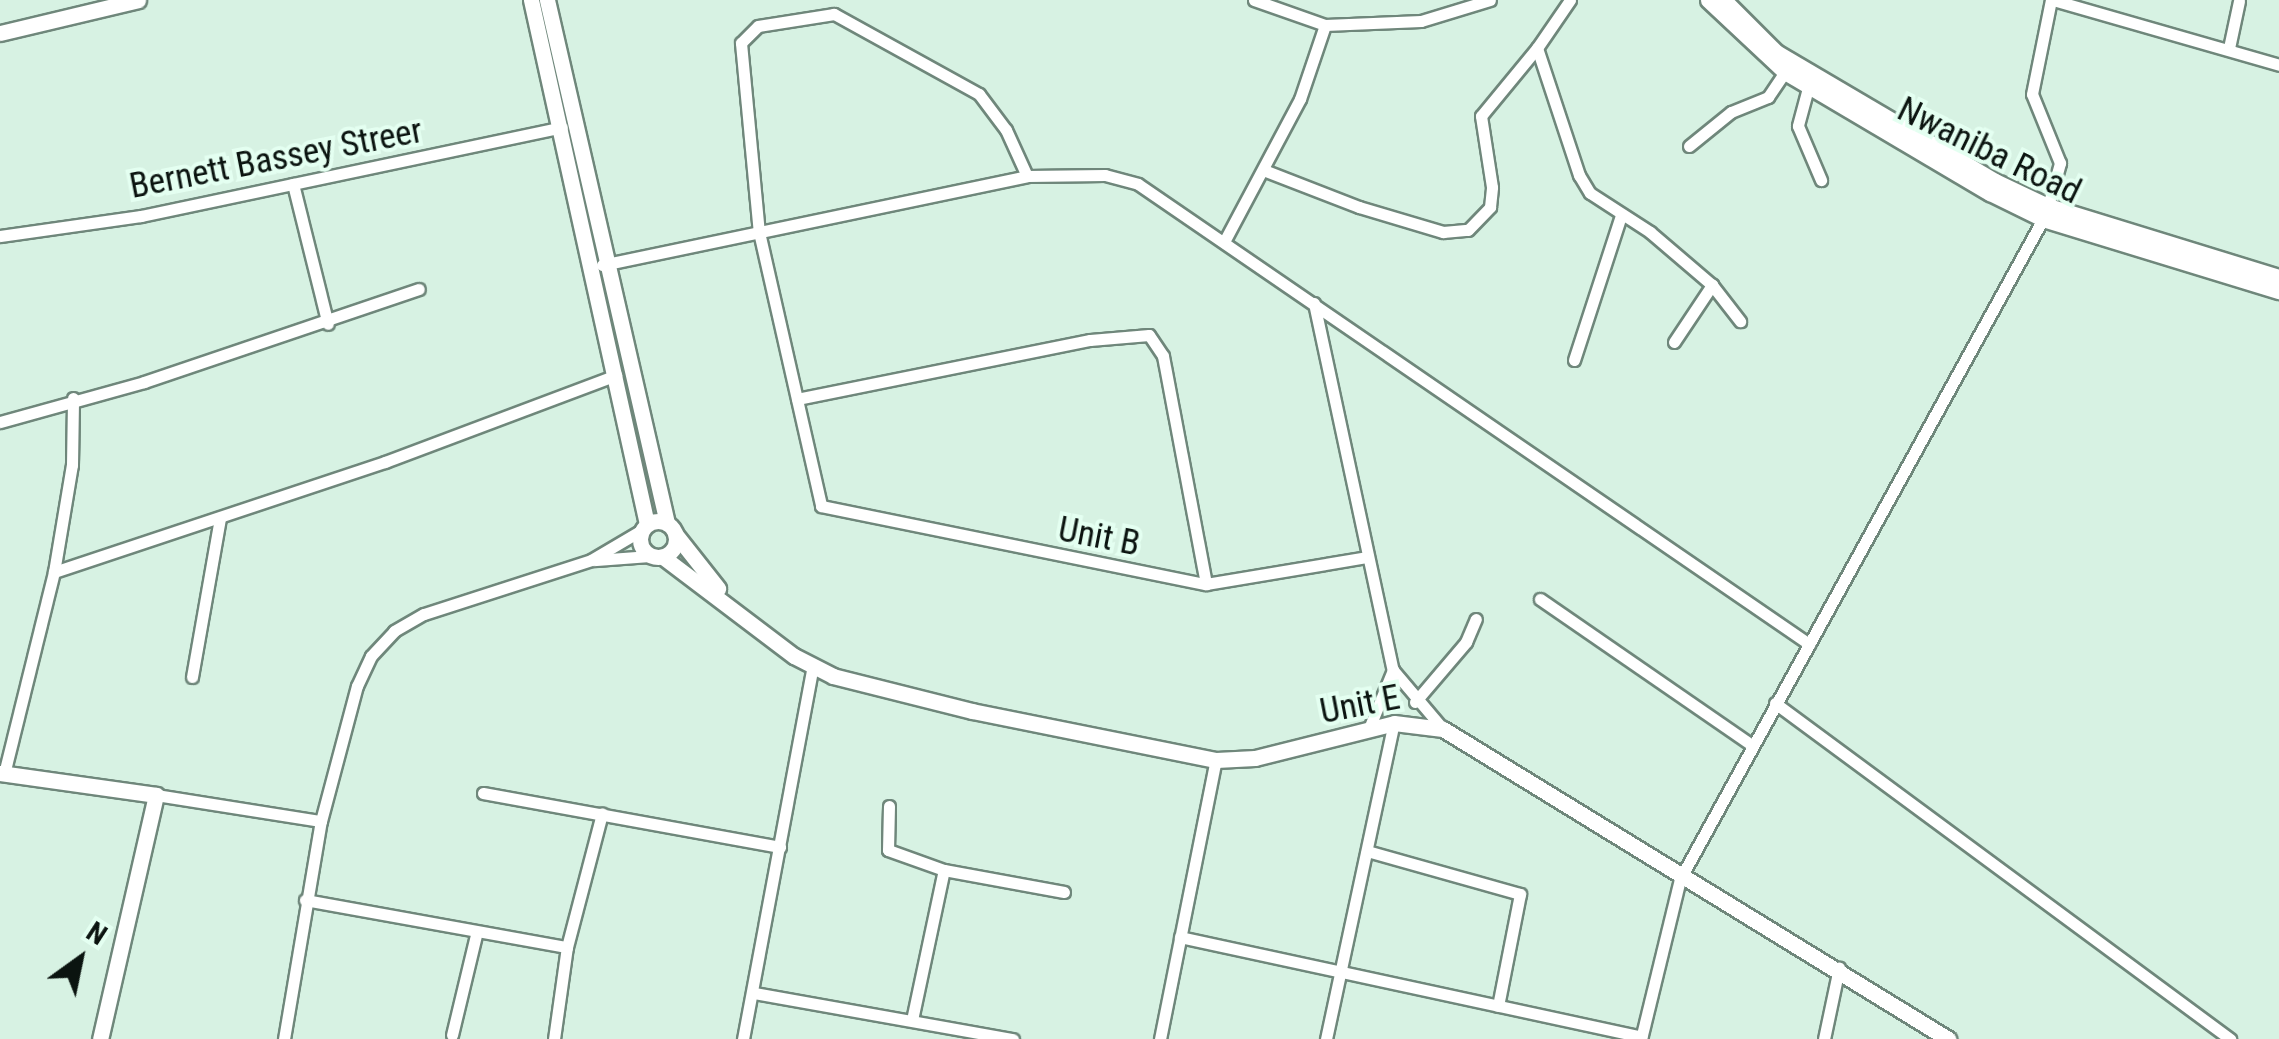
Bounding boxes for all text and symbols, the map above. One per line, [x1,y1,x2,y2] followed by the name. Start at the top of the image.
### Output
[1891,89,2087,213] street label: Nwaniba Road
[126,110,426,208] street label: Bernett Bassey Streer
[1055,509,1143,565] street label: Unit B
[1317,677,1403,733] street label: Unit E
[30,909,130,1009] north arrow
[80,915,113,952] text: N

